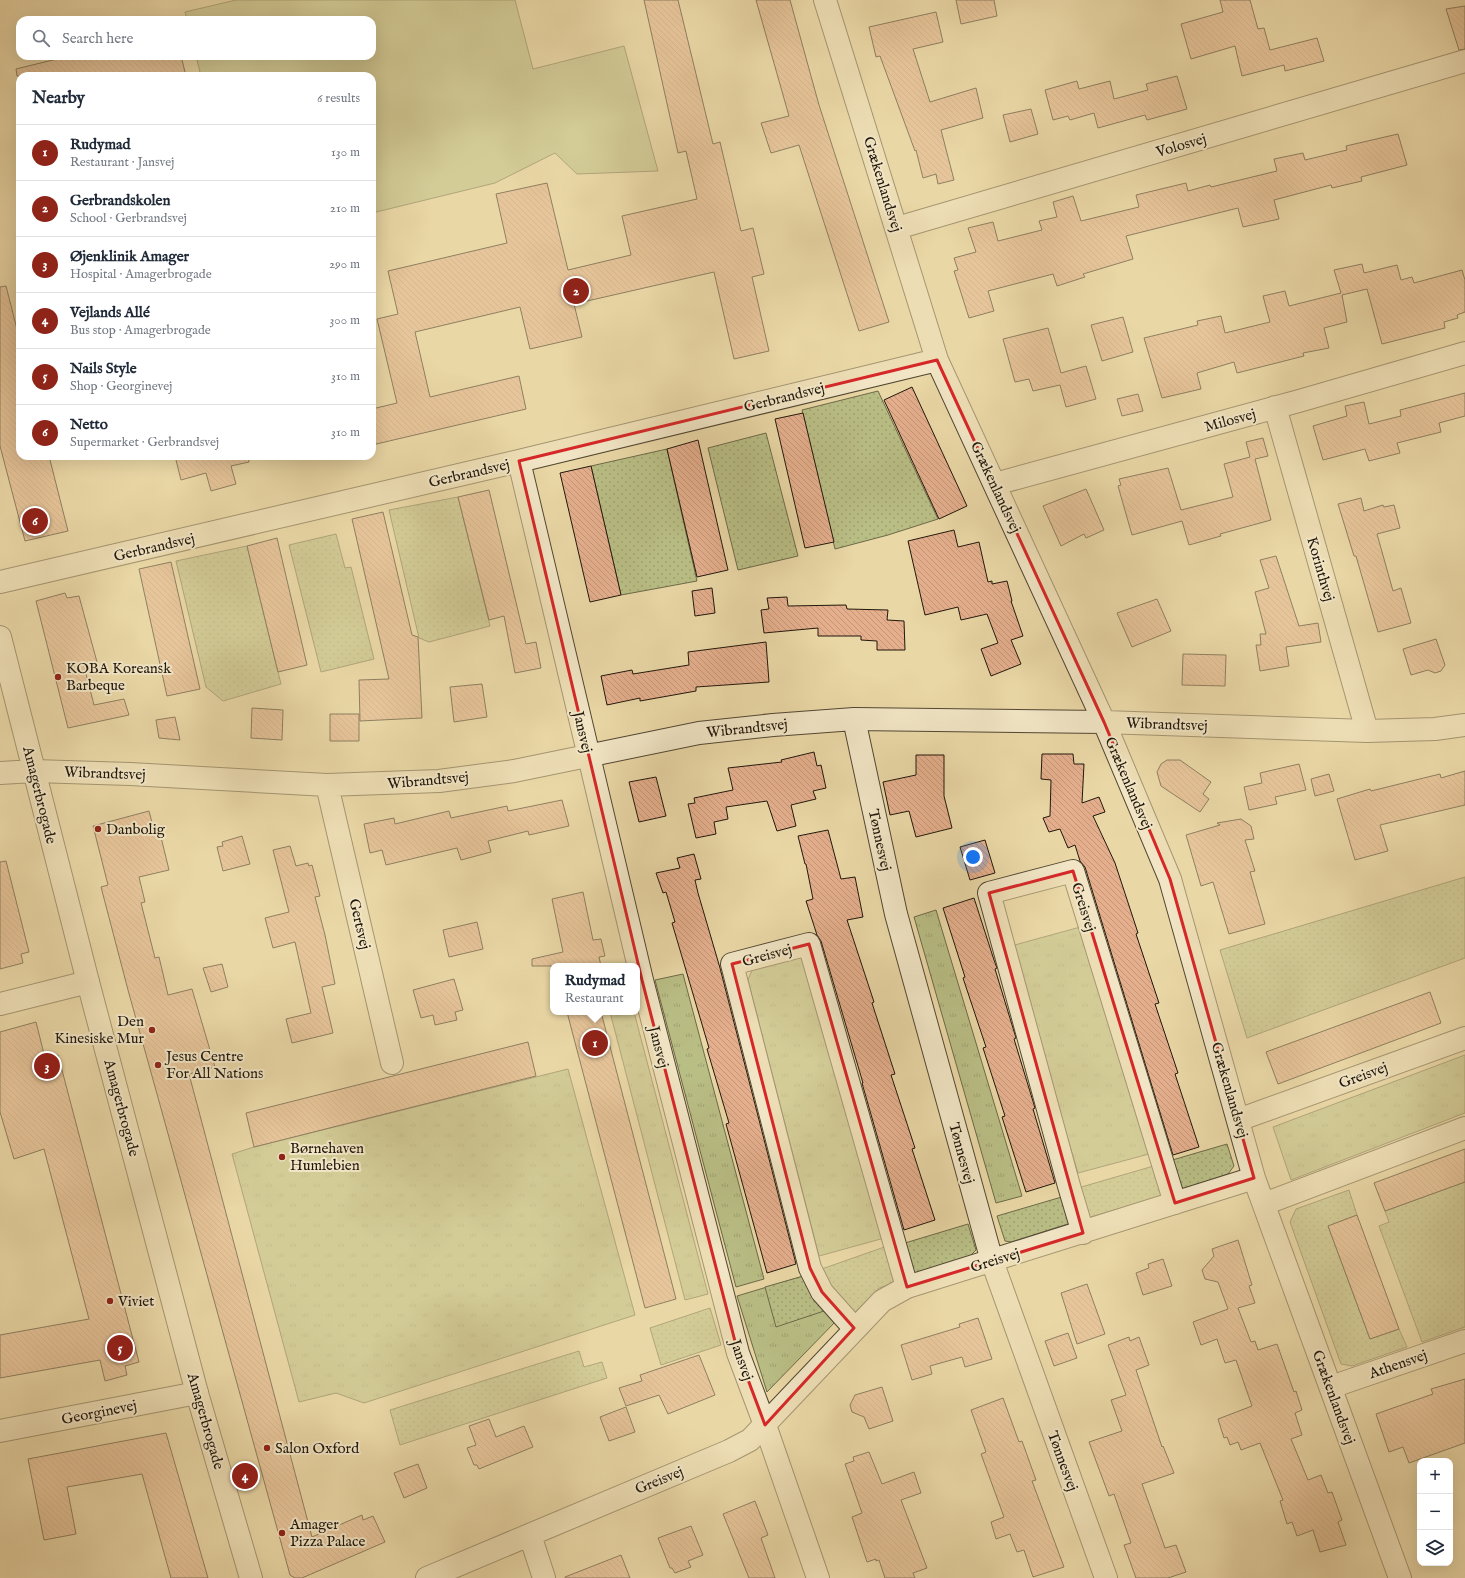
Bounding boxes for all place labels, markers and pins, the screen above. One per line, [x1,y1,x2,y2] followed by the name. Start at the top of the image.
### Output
[563,276,589,306] pin: 2
[22,506,48,536] pin: 6
[66,659,172,695] place label: KOBA Koreansk Barbeque
[53,672,63,682] marker: KOBA Koreansk Barbeque
[106,820,166,839] place label: Danbolig
[93,824,103,834] marker: Danbolig
[54,1012,144,1048] place label: Den Kinesiske Mur
[147,1025,157,1035] marker: Den Kinesiske Mur
[582,1028,608,1058] pin: 1
[164,1047,263,1083] place label: Jesus Centre For All Nations
[34,1051,60,1081] pin: 3
[153,1060,163,1070] marker: Jesus Centre For All Nations
[290,1139,364,1175] place label: Børnehaven Humlebien
[277,1152,287,1162] marker: Børnehaven Humlebien
[117,1292,154,1311] place label: Viviet
[105,1296,115,1306] marker: Viviet
[107,1333,133,1363] pin: 5
[275,1439,360,1458] place label: Salon Oxford
[262,1443,272,1453] marker: Salon Oxford
[232,1461,258,1491] pin: 4
[289,1515,365,1551] place label: Amager Pizza Palace
[277,1528,287,1538] marker: Amager Pizza Palace

